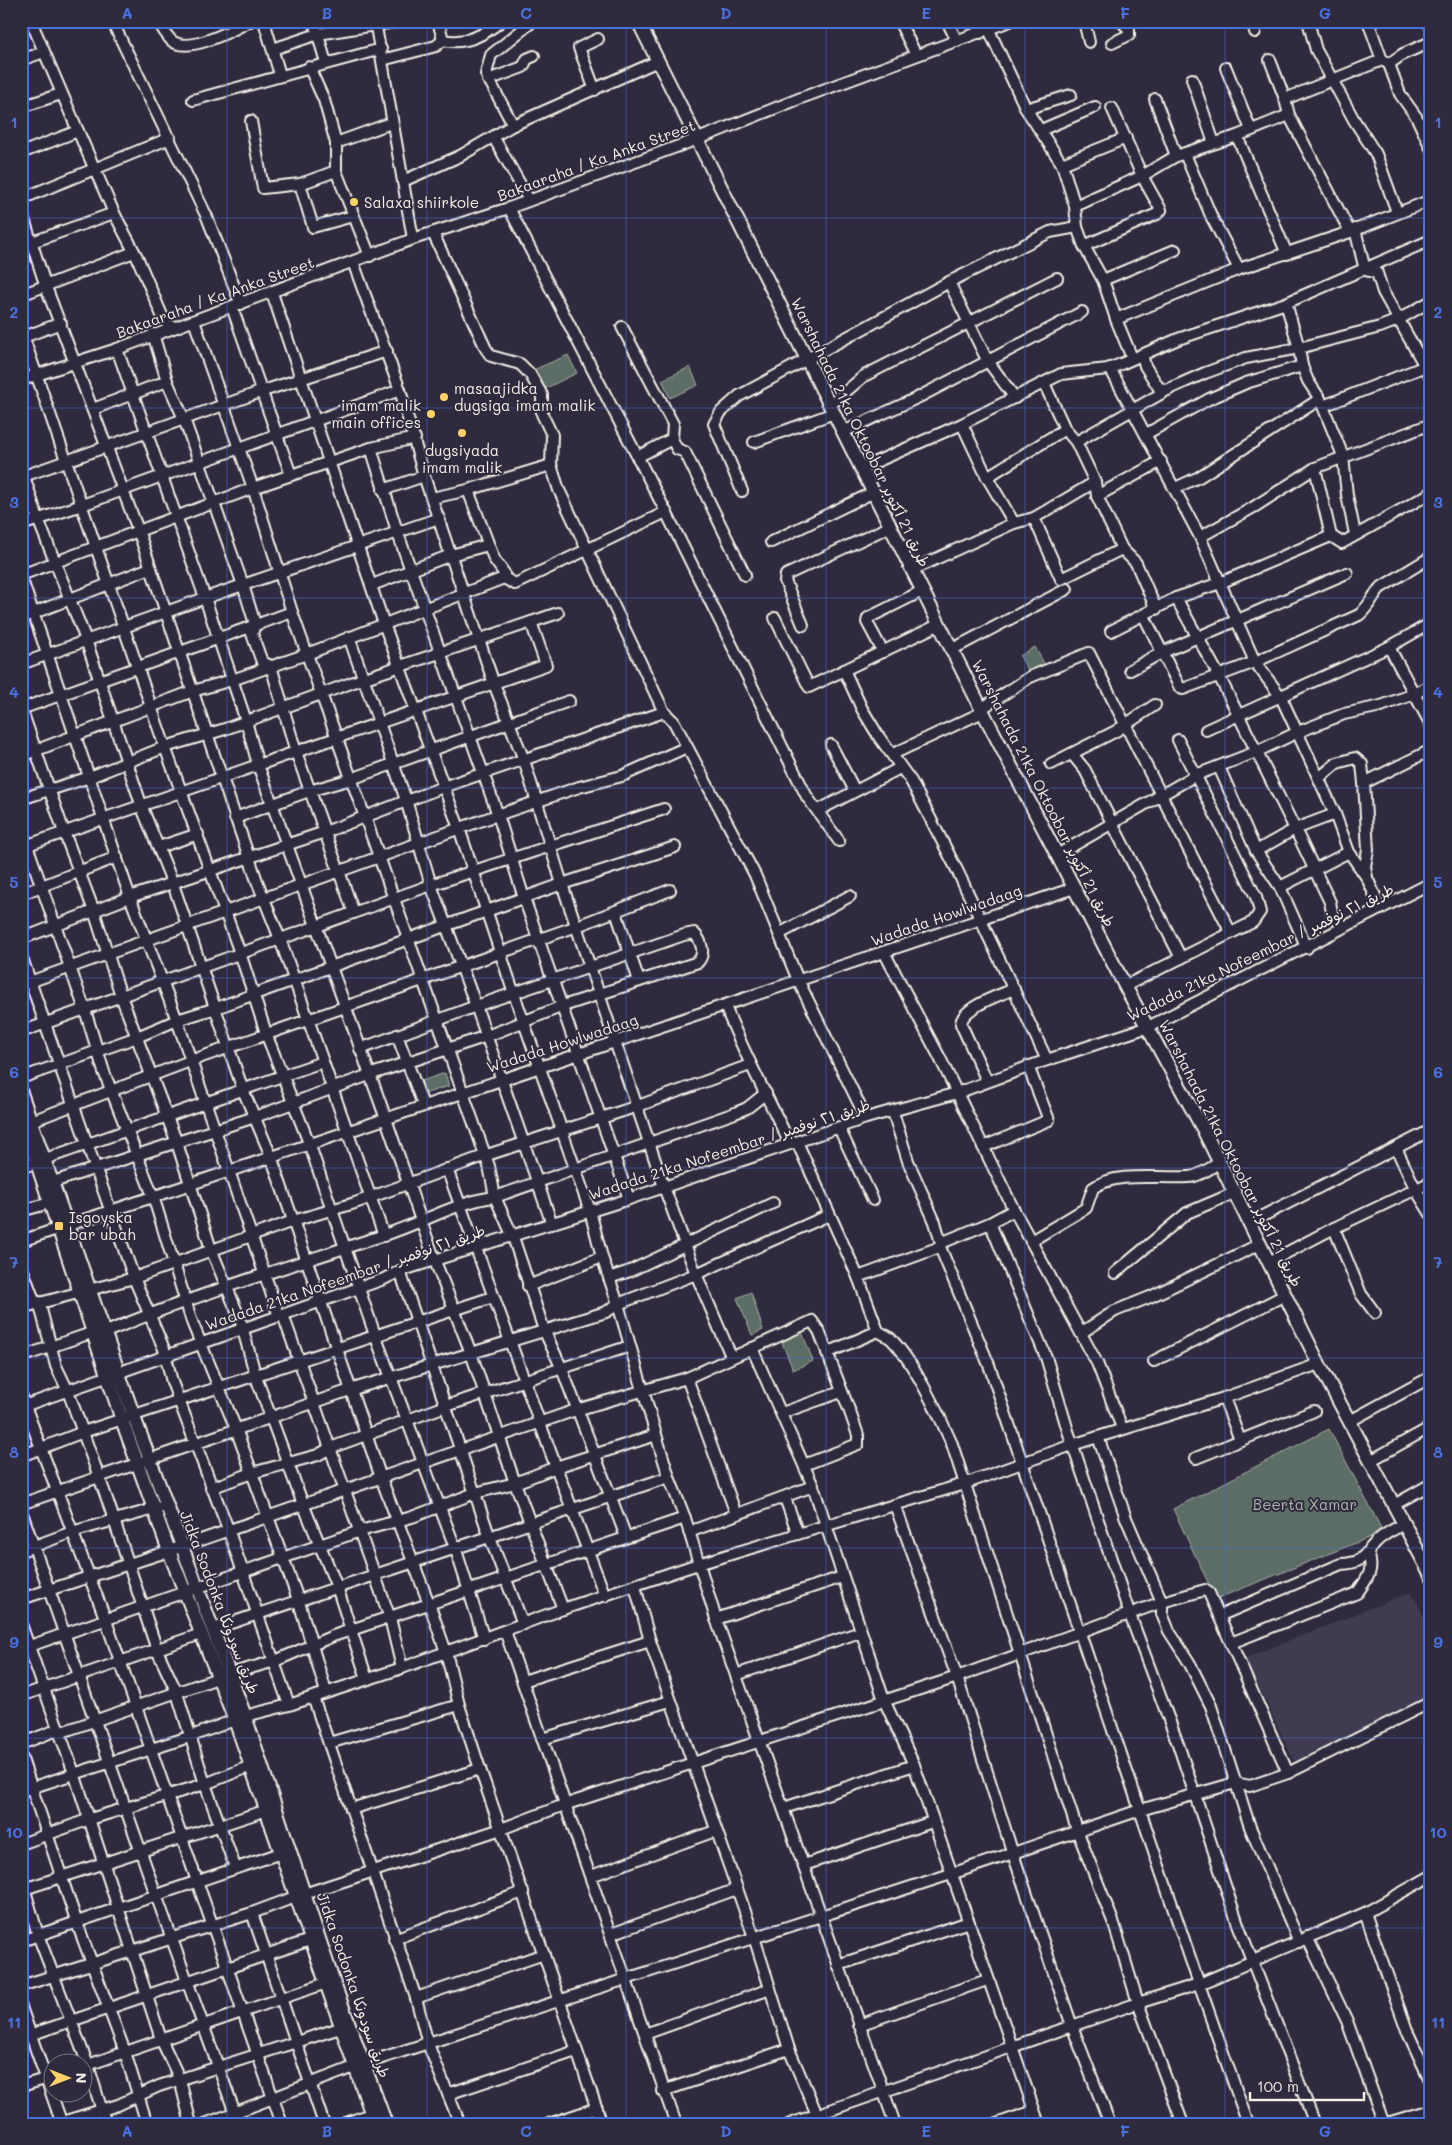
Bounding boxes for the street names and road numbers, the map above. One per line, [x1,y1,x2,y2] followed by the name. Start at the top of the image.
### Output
[494,115,698,205] street label: Bakaaraha / Ka Anka Street
[113,252,317,342] street label: Bakaaraha / Ka Anka Street
[787,294,935,570] street label: Warshahada 21ka Oktoobar طريق 21 أكتوبر
[968,656,1120,930] street label: Warshahada 21ka Oktoobar طريق 21 أكتوبر
[1123,878,1397,1026] street label: Wadada 21ka Nofeembar / طريق ٢١ نوفمبر
[868,880,1024,950] street label: Wadada Howlwadaag
[484,1009,640,1077] street label: Wadada Howlwadaag
[1155,1016,1307,1290] street label: Warshahada 21ka Oktoobar طريق 21 أكتوبر
[586,1094,872,1204] street label: Wadada 21ka Nofeembar / طريق ٢١ نوفمبر
[202,1220,488,1334] street label: Wadada 21ka Nofeembar / طريق ٢١ نوفمبر
[175,1507,264,1697] street label: Jidka Sodonka طريق سودونكا
[312,1890,395,2081] street label: Jidka Sodonka طريق سودونكا

